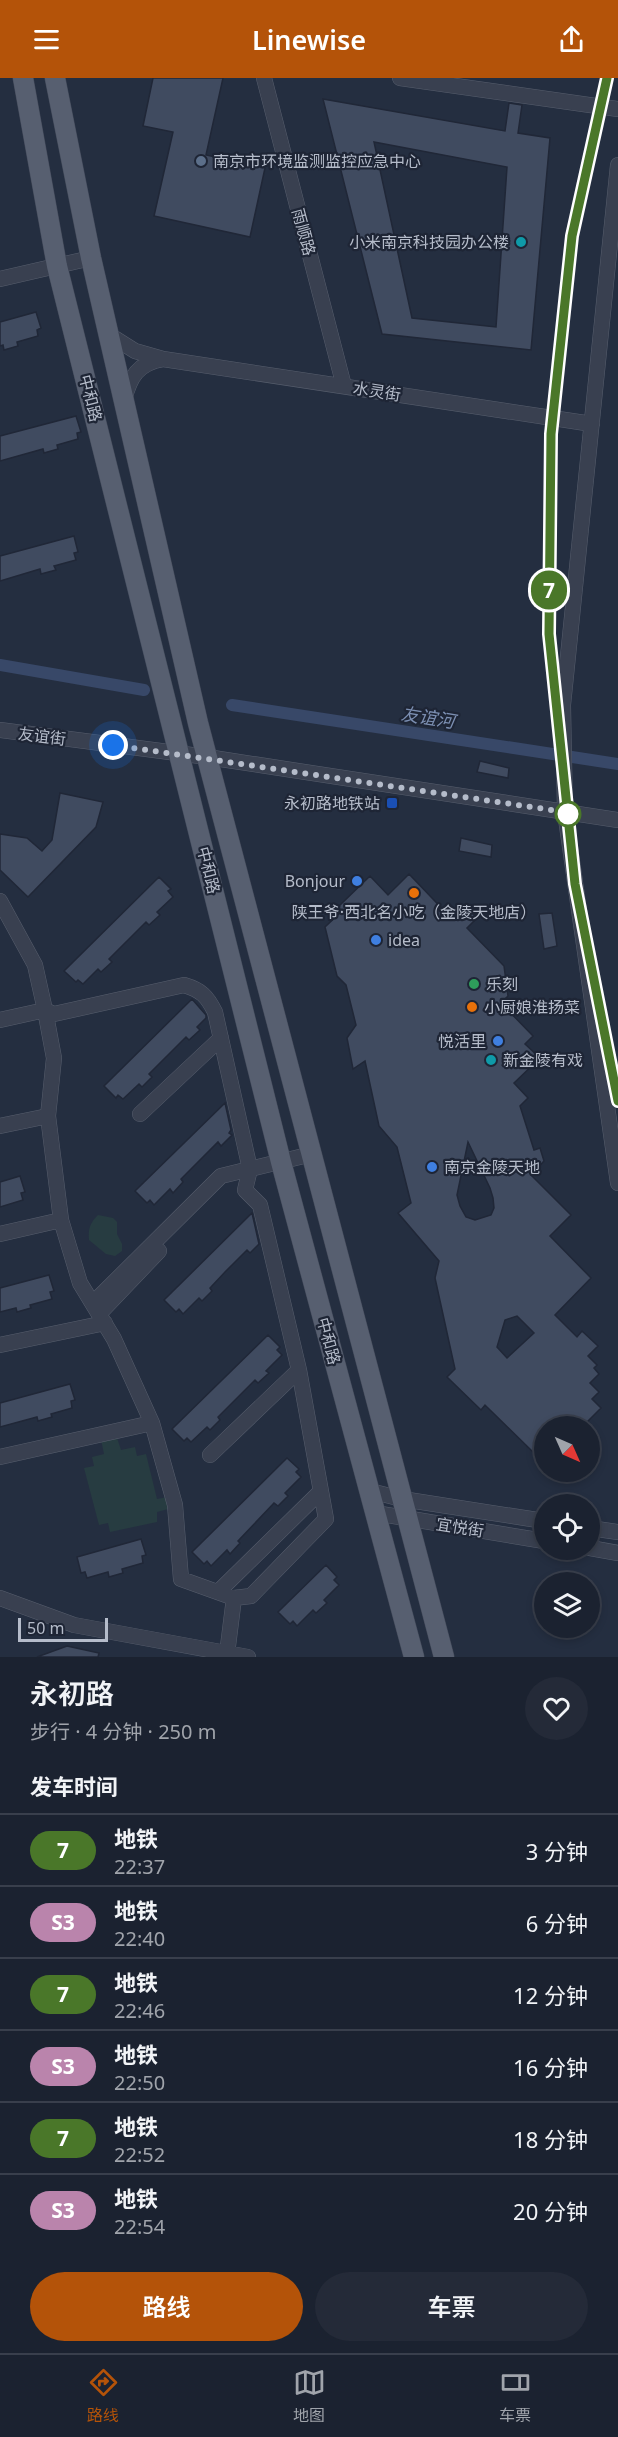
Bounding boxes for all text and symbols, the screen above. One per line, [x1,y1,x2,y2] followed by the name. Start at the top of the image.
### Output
[252,21,366,58] text: Linewise
[30,23,63,56] icon: menu
[555,23,588,56] icon: share
[213,150,421,172] place label: 南京市环境监测监控应急中心
[194,154,208,168] marker: 南京市环境监测监控应急中心
[287,206,321,258] street label: 雨顺路
[349,231,509,253] place label: 小米南京科技园办公楼
[514,235,528,249] marker: 小米南京科技园办公楼
[75,372,107,424] street label: 中和路
[352,376,402,406] street label: 水灵街
[530,570,568,610] line badge: 7
[543,576,555,604] text: 7
[399,701,460,734] water label: 友谊河
[17,722,67,750] street label: 友谊街
[98,730,128,760] your location
[284,792,380,814] place label: 永初路地铁站
[385,796,399,810] marker: 永初路地铁站
[555,801,581,827] unlabelled marker
[193,844,225,896] street label: 中和路
[285,870,345,892] place label: Bonjour
[350,874,364,888] marker: Bonjour
[407,886,421,900] marker: 陕王爷·西北名小吃（金陵天地店）
[292,901,536,923] place label: 陕王爷·西北名小吃（金陵天地店）
[388,929,420,951] place label: idea
[369,933,383,947] marker: idea
[486,973,518,995] place label: 乐刻
[467,977,481,991] marker: 乐刻
[484,996,580,1018] place label: 小厨娘淮扬菜
[465,1000,479,1014] marker: 小厨娘淮扬菜
[438,1030,486,1052] place label: 悦活里
[491,1034,505,1048] marker: 悦活里
[503,1049,583,1071] place label: 新金陵有戏
[484,1053,498,1067] marker: 新金陵有戏
[444,1156,540,1178] place label: 南京金陵天地
[425,1160,439,1174] marker: 南京金陵天地
[312,1315,346,1367] street label: 中和路
[534,1416,600,1482] north arrow
[534,1416,600,1638] map controls
[534,1494,600,1560] button: locate
[435,1512,485,1542] street label: 宜悦街
[534,1572,600,1638] button: layers
[18,1615,108,1642] scale bar
[27,1617,64,1639] text: 50 m
[30,1674,114,1712] text: 永初路
[525,1677,588,1740] button: heart
[30,1718,216,1745] text: 步行 · 4 分钟 · 250 m
[30,1771,118,1801] text: 发车时间
[114,1823,158,1853] text: 地铁
[57,1836,69,1864] text: 7
[526,1836,588,1866] text: 3 分钟
[114,1853,165,1880] text: 22:37
[114,1895,158,1925] text: 地铁
[51,1908,75,1936] text: S3
[526,1908,588,1938] text: 6 分钟
[114,1925,165,1952] text: 22:40
[114,1967,158,1997] text: 地铁
[57,1980,69,2008] text: 7
[513,1980,588,2010] text: 12 分钟
[114,1997,165,2024] text: 22:46
[114,2039,158,2069] text: 地铁
[51,2052,75,2080] text: S3
[513,2052,588,2082] text: 16 分钟
[114,2069,165,2096] text: 22:50
[114,2111,158,2141] text: 地铁
[57,2124,69,2152] text: 7
[513,2124,588,2154] text: 18 分钟
[114,2141,165,2168] text: 22:52
[114,2183,158,2213] text: 地铁
[51,2196,75,2224] text: S3
[513,2196,588,2226] text: 20 分钟
[114,2213,165,2240] text: 22:54
[30,2272,303,2341] button: 路线
[315,2272,588,2341] button: 车票
[87,2366,120,2426] tab: 路线
[293,2366,326,2426] tab: 地图
[499,2366,532,2426] tab: 车票

